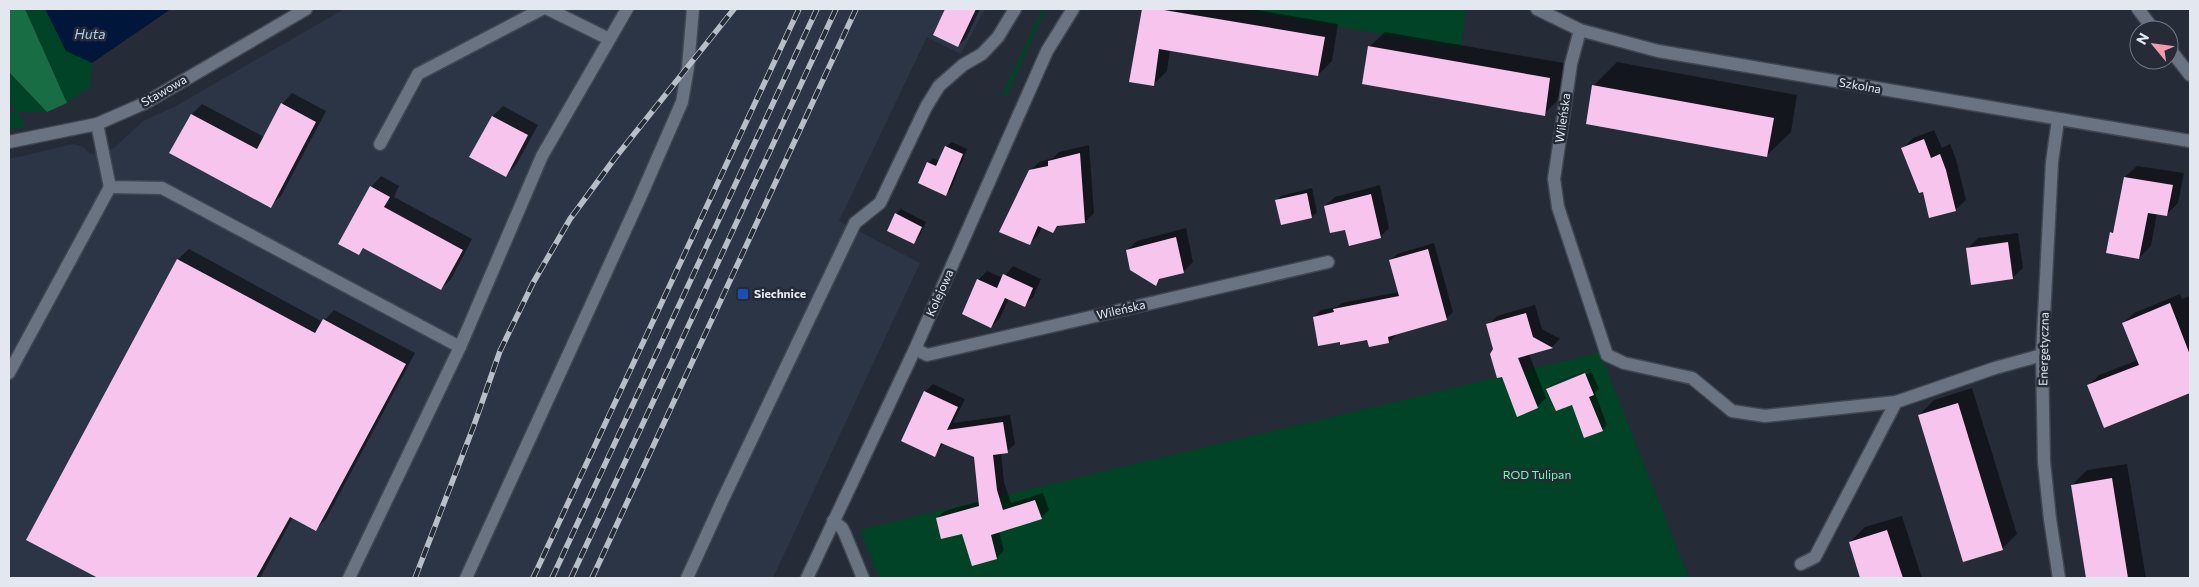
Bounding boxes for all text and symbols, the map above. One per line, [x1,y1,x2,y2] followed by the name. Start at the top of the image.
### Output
[2129,20,2179,70] north arrow
[74,25,106,42] water label: Huta
[2132,30,2152,47] text: N
[138,72,189,109] street label: Stawowa
[1838,74,1882,96] street label: Szkolna
[1552,92,1572,144] street label: Wileńska
[923,267,956,318] street label: Kolejowa
[754,286,806,300] place label: Siechnice
[736,287,750,301] marker: Siechnice
[1095,297,1147,321] street label: Wileńska
[2035,312,2051,386] street label: Energetyczna
[1503,467,1571,481] park label: ROD Tulipan

